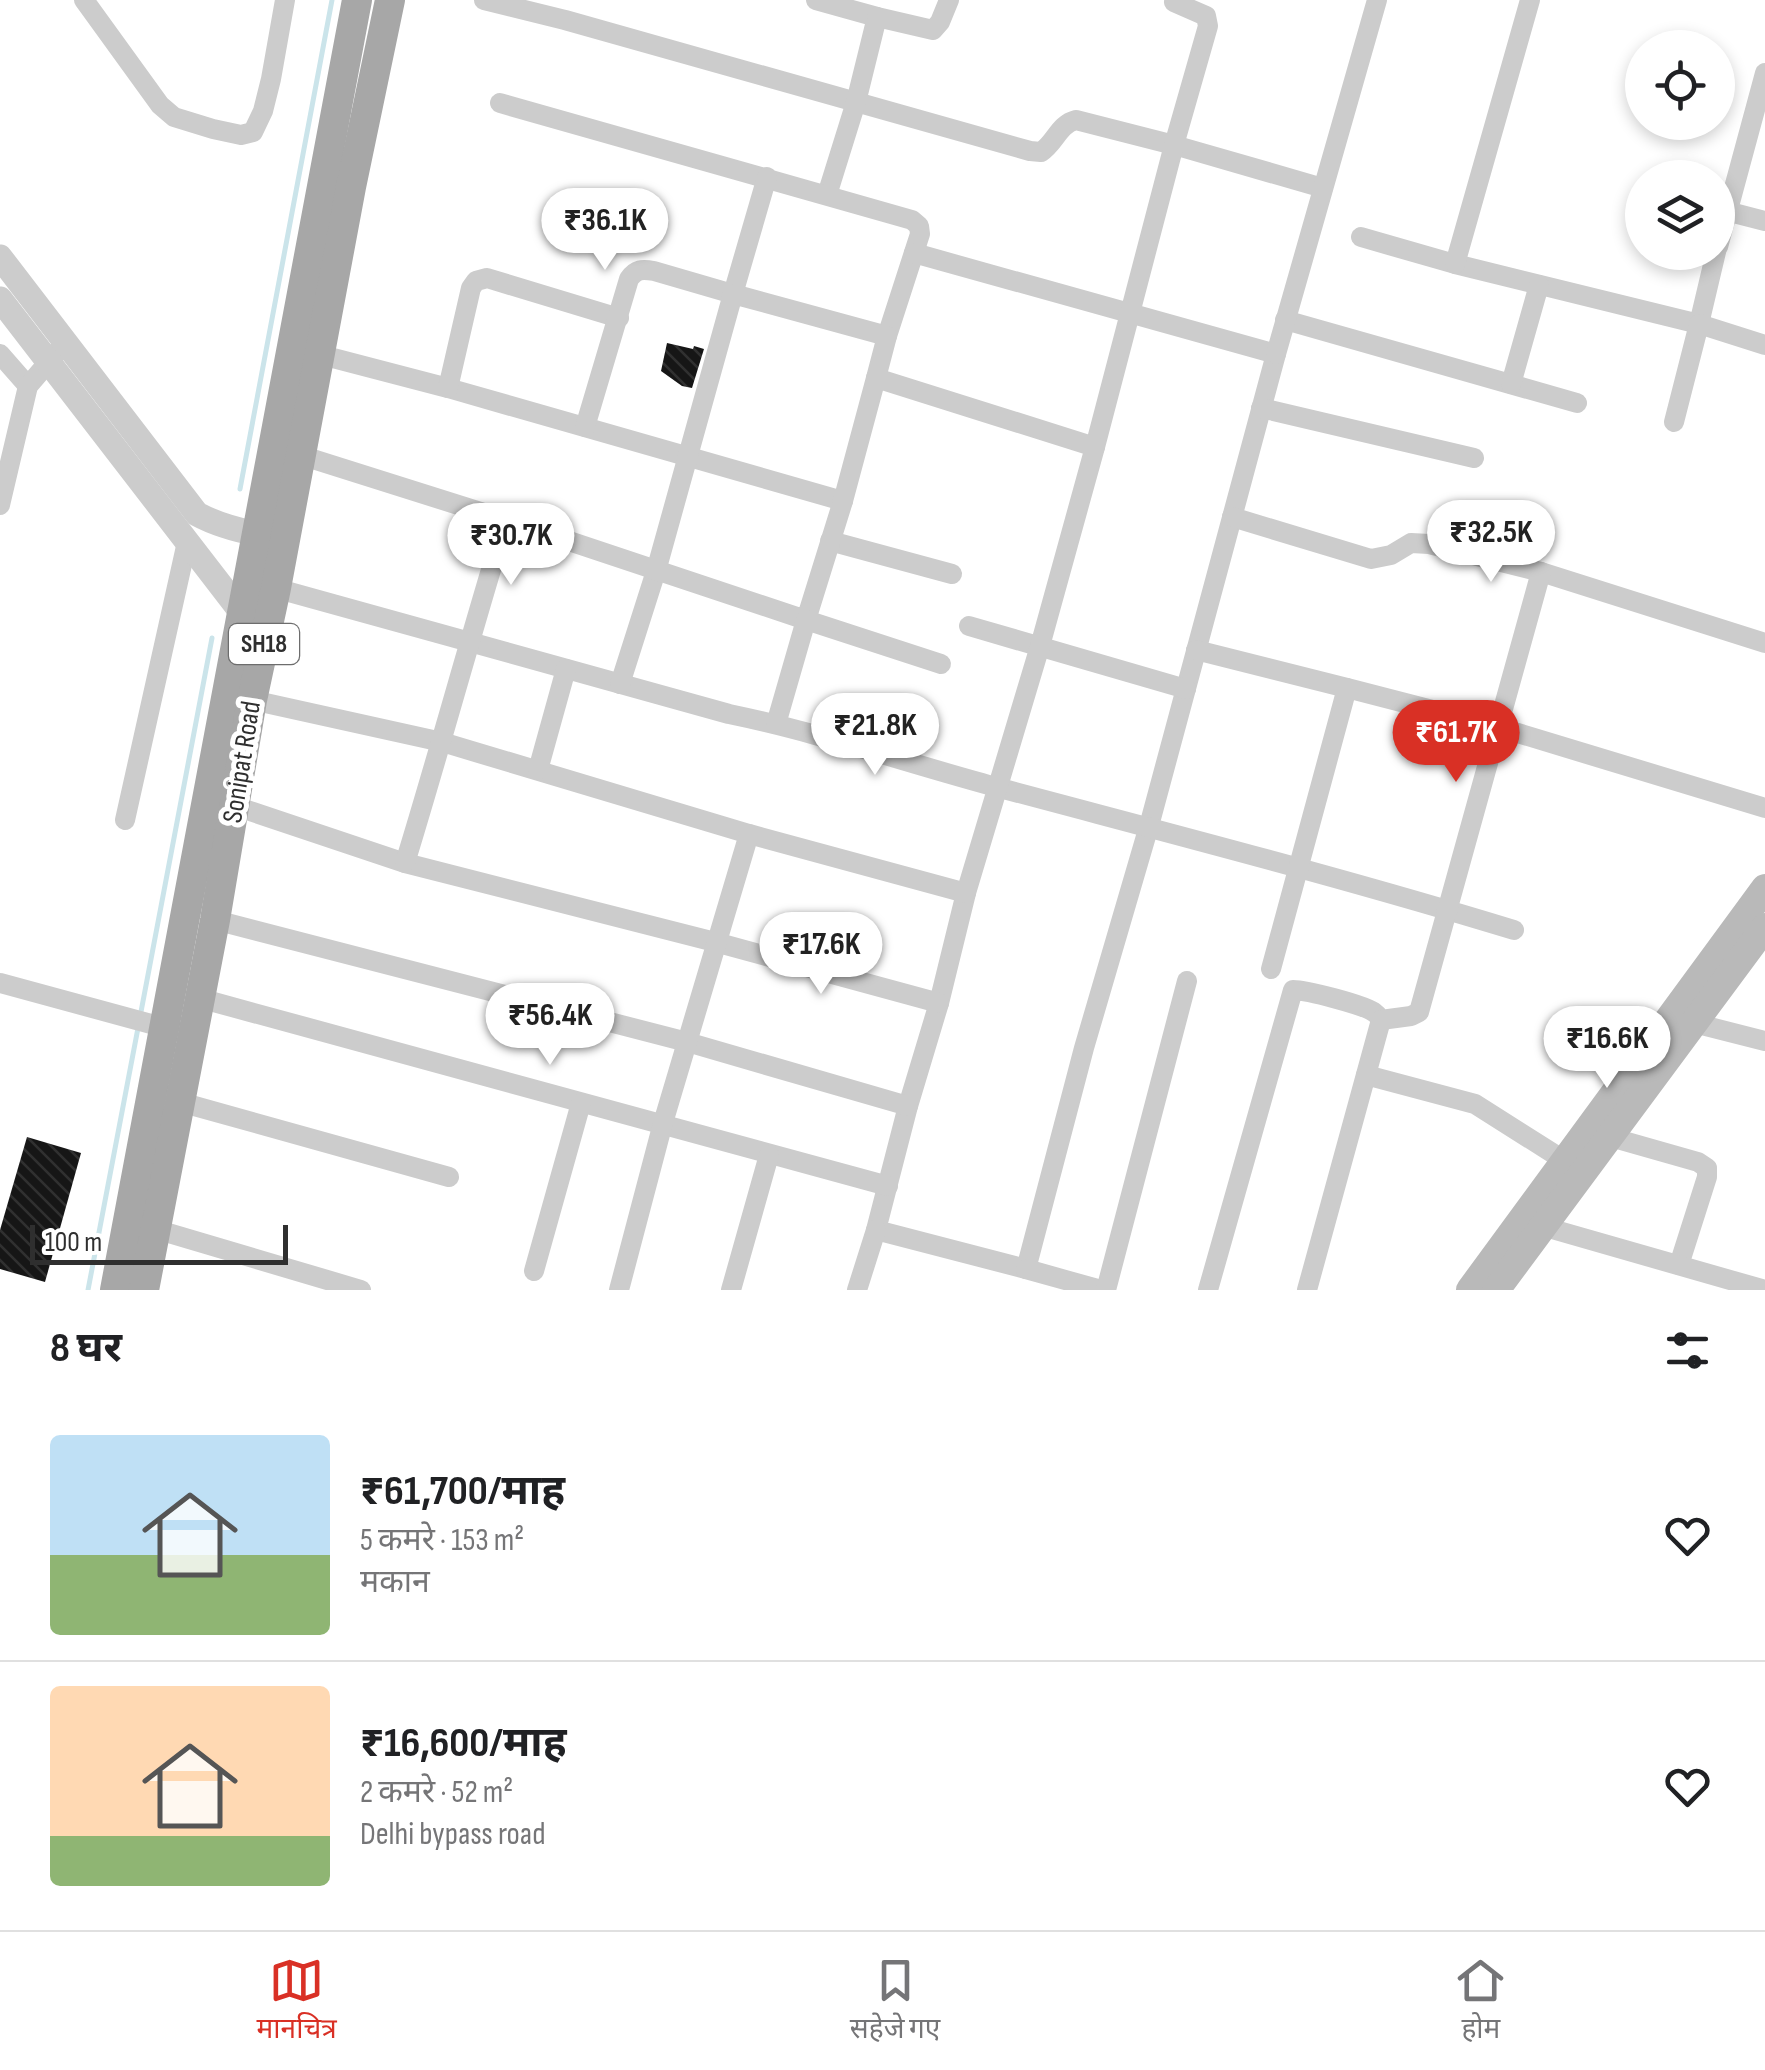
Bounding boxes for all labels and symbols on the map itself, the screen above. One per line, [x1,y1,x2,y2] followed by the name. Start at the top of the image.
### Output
[524,188,686,273] pin: ₹36.1K
[1410,500,1572,585] pin: ₹32.5K
[430,503,592,588] pin: ₹30.7K
[229,624,299,664] road number: SH18
[794,693,956,778] pin: ₹21.8K
[216,699,268,825] street label: Sonipat Road
[1375,700,1537,785] pin: ₹61.7K
[740,912,902,997] pin: ₹17.6K
[469,983,631,1068] pin: ₹56.4K
[1526,1006,1688,1091] pin: ₹16.6K
[30,1220,288,1264] scale bar

